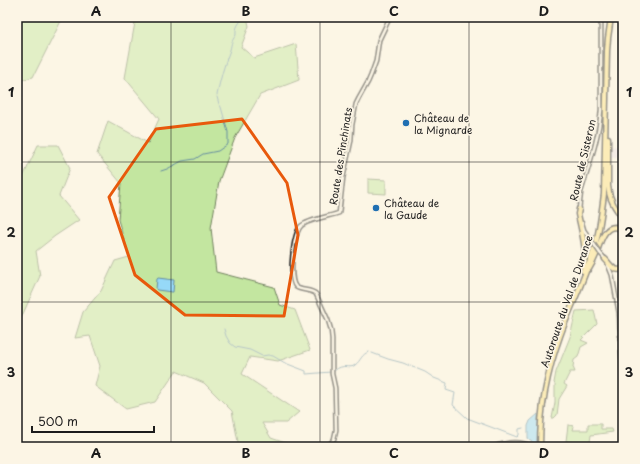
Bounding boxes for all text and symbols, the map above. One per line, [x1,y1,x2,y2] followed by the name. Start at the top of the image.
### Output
[91,1,101,20] text: A
[242,1,251,20] text: B
[389,1,399,20] text: C
[539,1,549,20] text: D
[8,82,14,101] text: 1
[626,82,632,101] text: 1
[325,106,355,206] street label: Route des Pinchinats
[414,110,472,137] place label: Château de la Mignarde
[401,118,411,128] marker: Château de la Mignarde
[565,118,599,202] street label: Route de Sisteron
[384,195,440,222] place label: Château de la Gaude
[371,203,381,213] marker: Château de la Gaude
[6,222,16,241] text: 2
[624,222,634,241] text: 2
[536,232,596,369] street label: Autoroute du Val de Durance
[7,362,16,381] text: 3
[625,362,634,381] text: 3
[32,408,154,434] scale bar
[38,412,78,430] text: 500 m
[91,443,101,462] text: A
[242,443,251,462] text: B
[389,443,399,462] text: C
[539,443,549,462] text: D

